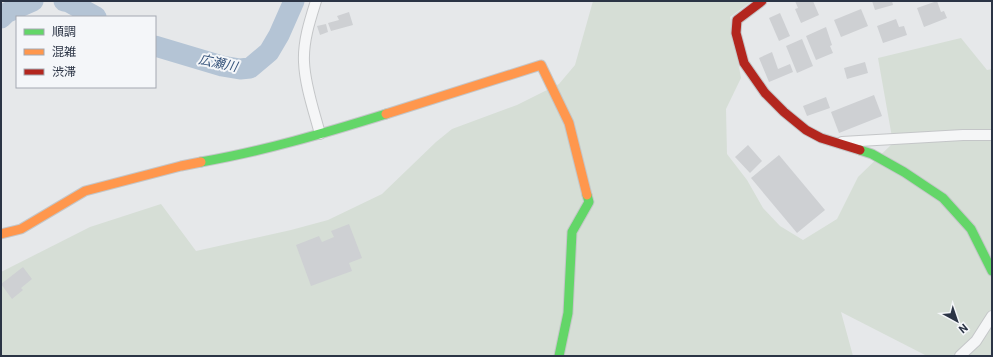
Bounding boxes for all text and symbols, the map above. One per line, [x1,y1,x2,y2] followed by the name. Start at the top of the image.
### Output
[16,16,156,88] legend
[52,25,76,39] text: 順調
[52,45,76,59] text: 混雑
[197,52,241,75] water label: 広瀬川
[52,65,76,79] text: 渋滞
[937,301,977,341] north arrow
[956,321,970,336] text: N

